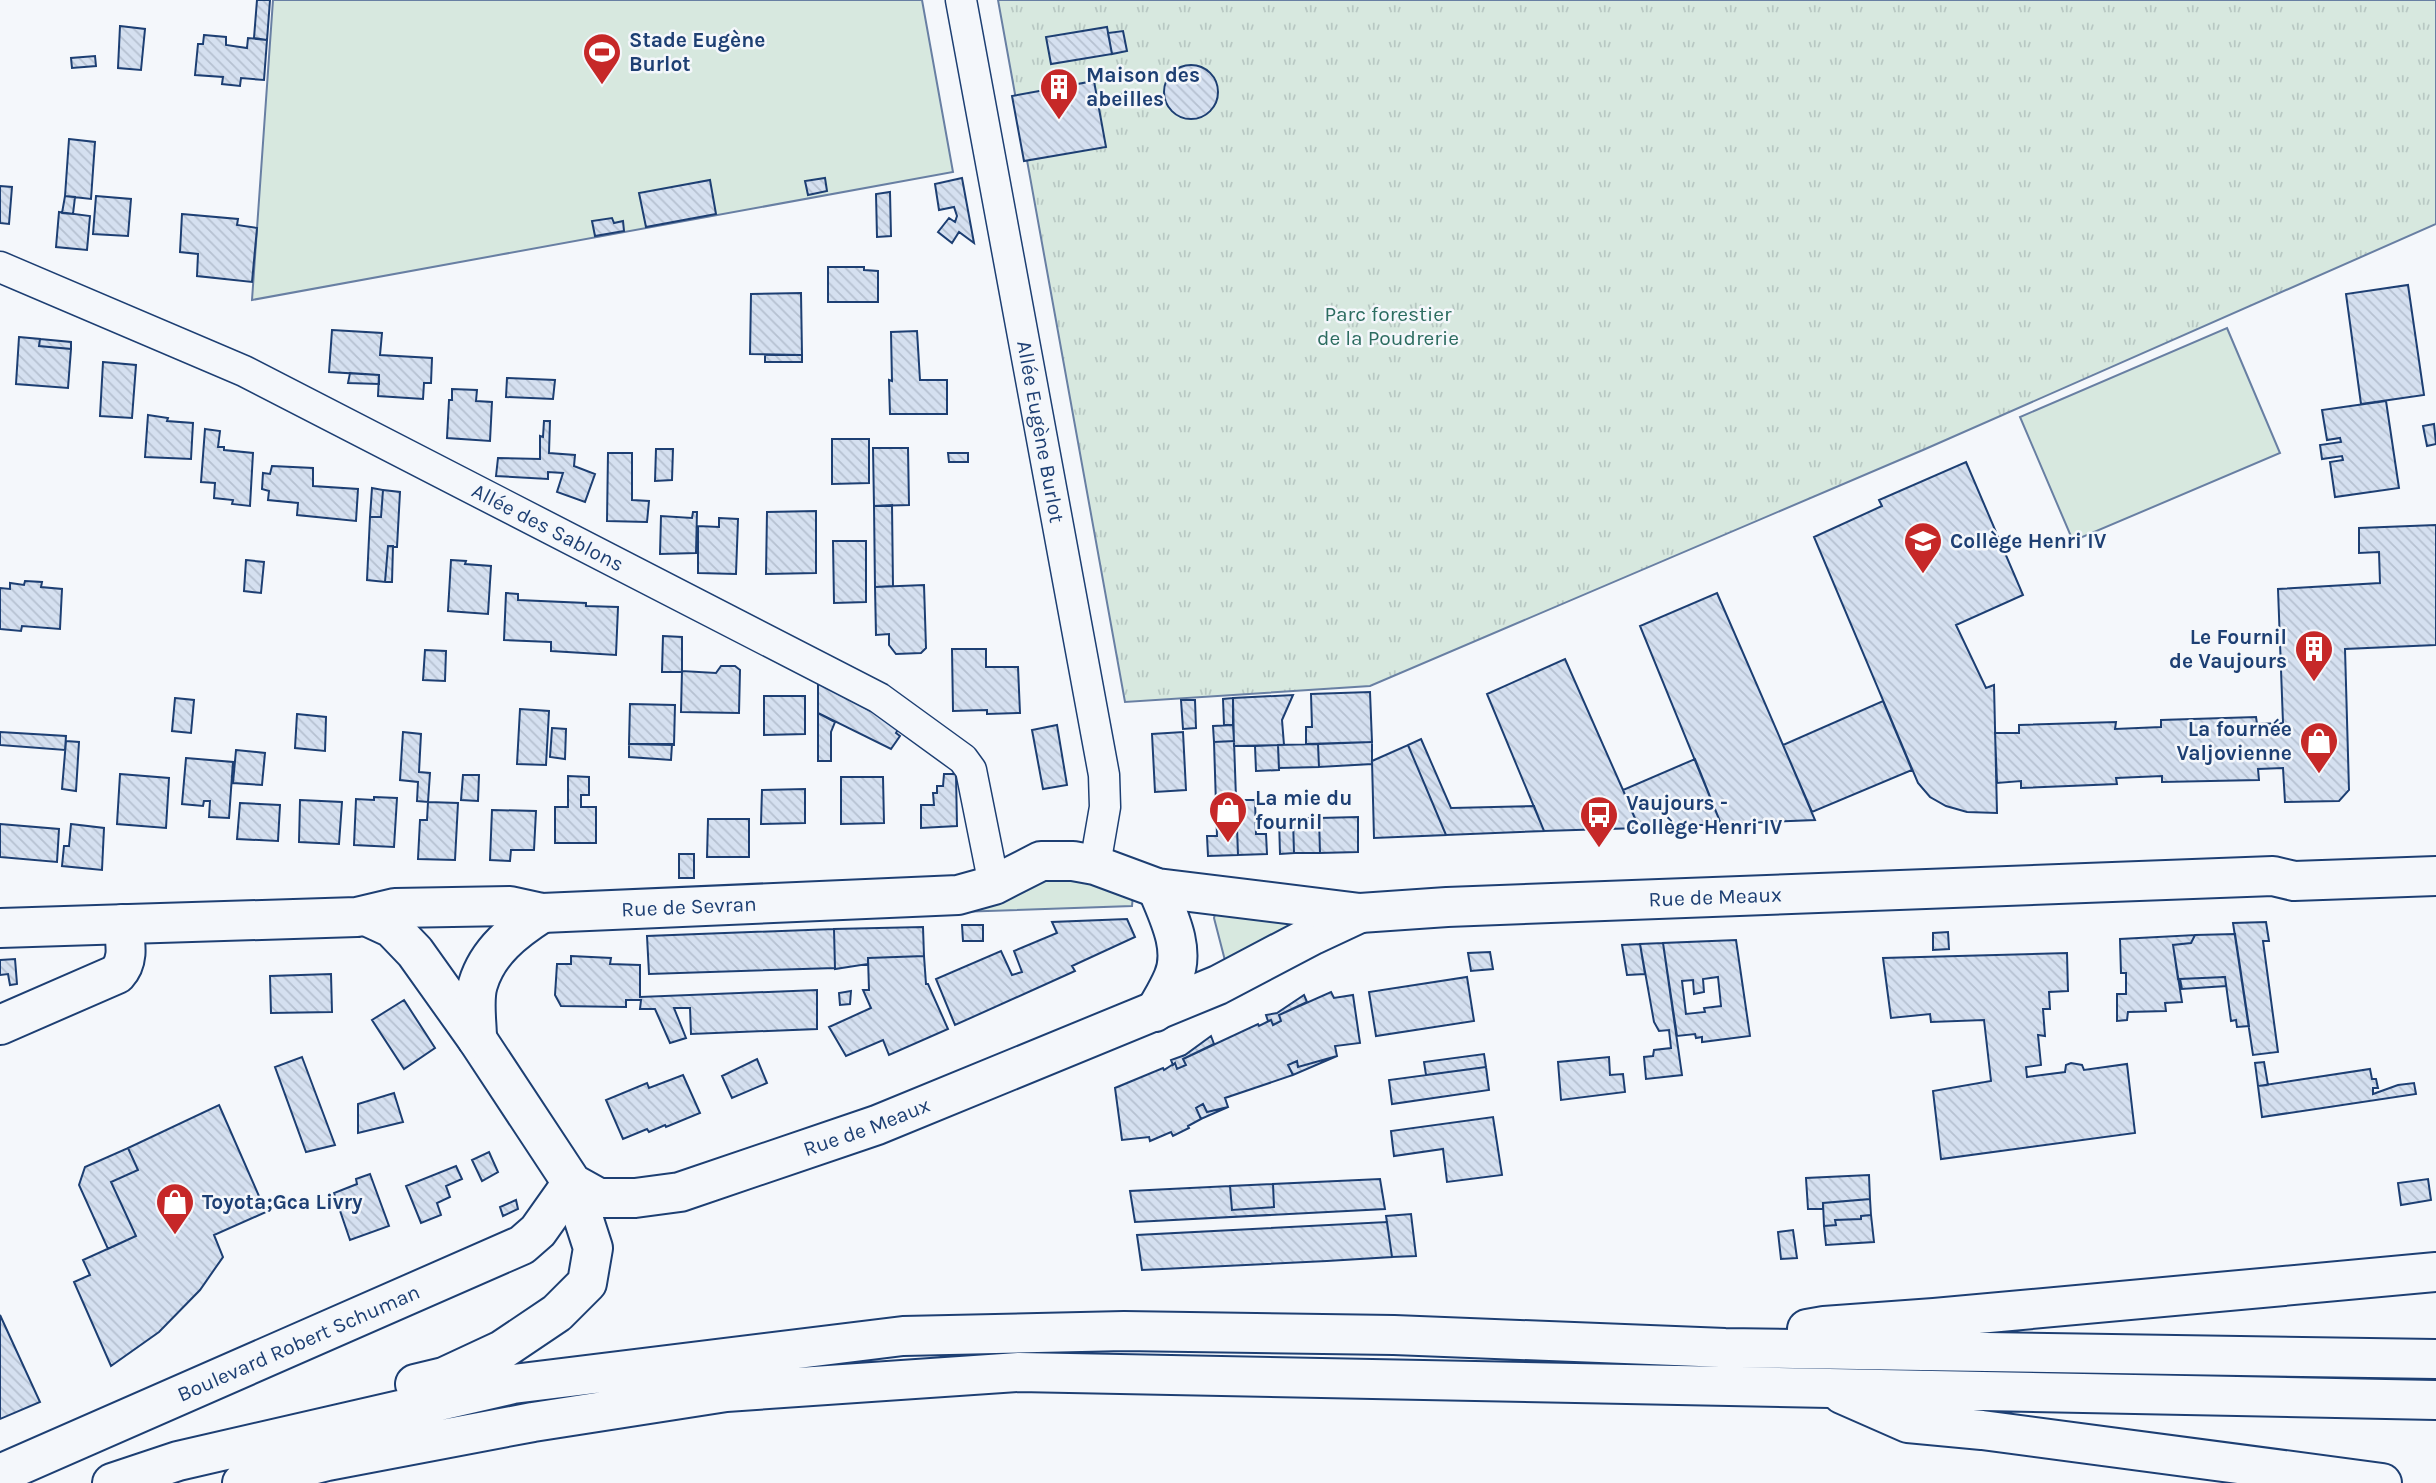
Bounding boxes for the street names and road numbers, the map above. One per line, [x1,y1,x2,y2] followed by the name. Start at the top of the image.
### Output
[1012,339,1069,525] street label: Allée Eugène Burlot
[468,478,628,576] street label: Allée des Sablons
[1648,882,1782,911] street label: Rue de Meaux
[621,892,757,922] street label: Rue de Sevran
[800,1093,934,1161] street label: Rue de Meaux
[174,1279,423,1407] street label: Boulevard Robert Schuman

